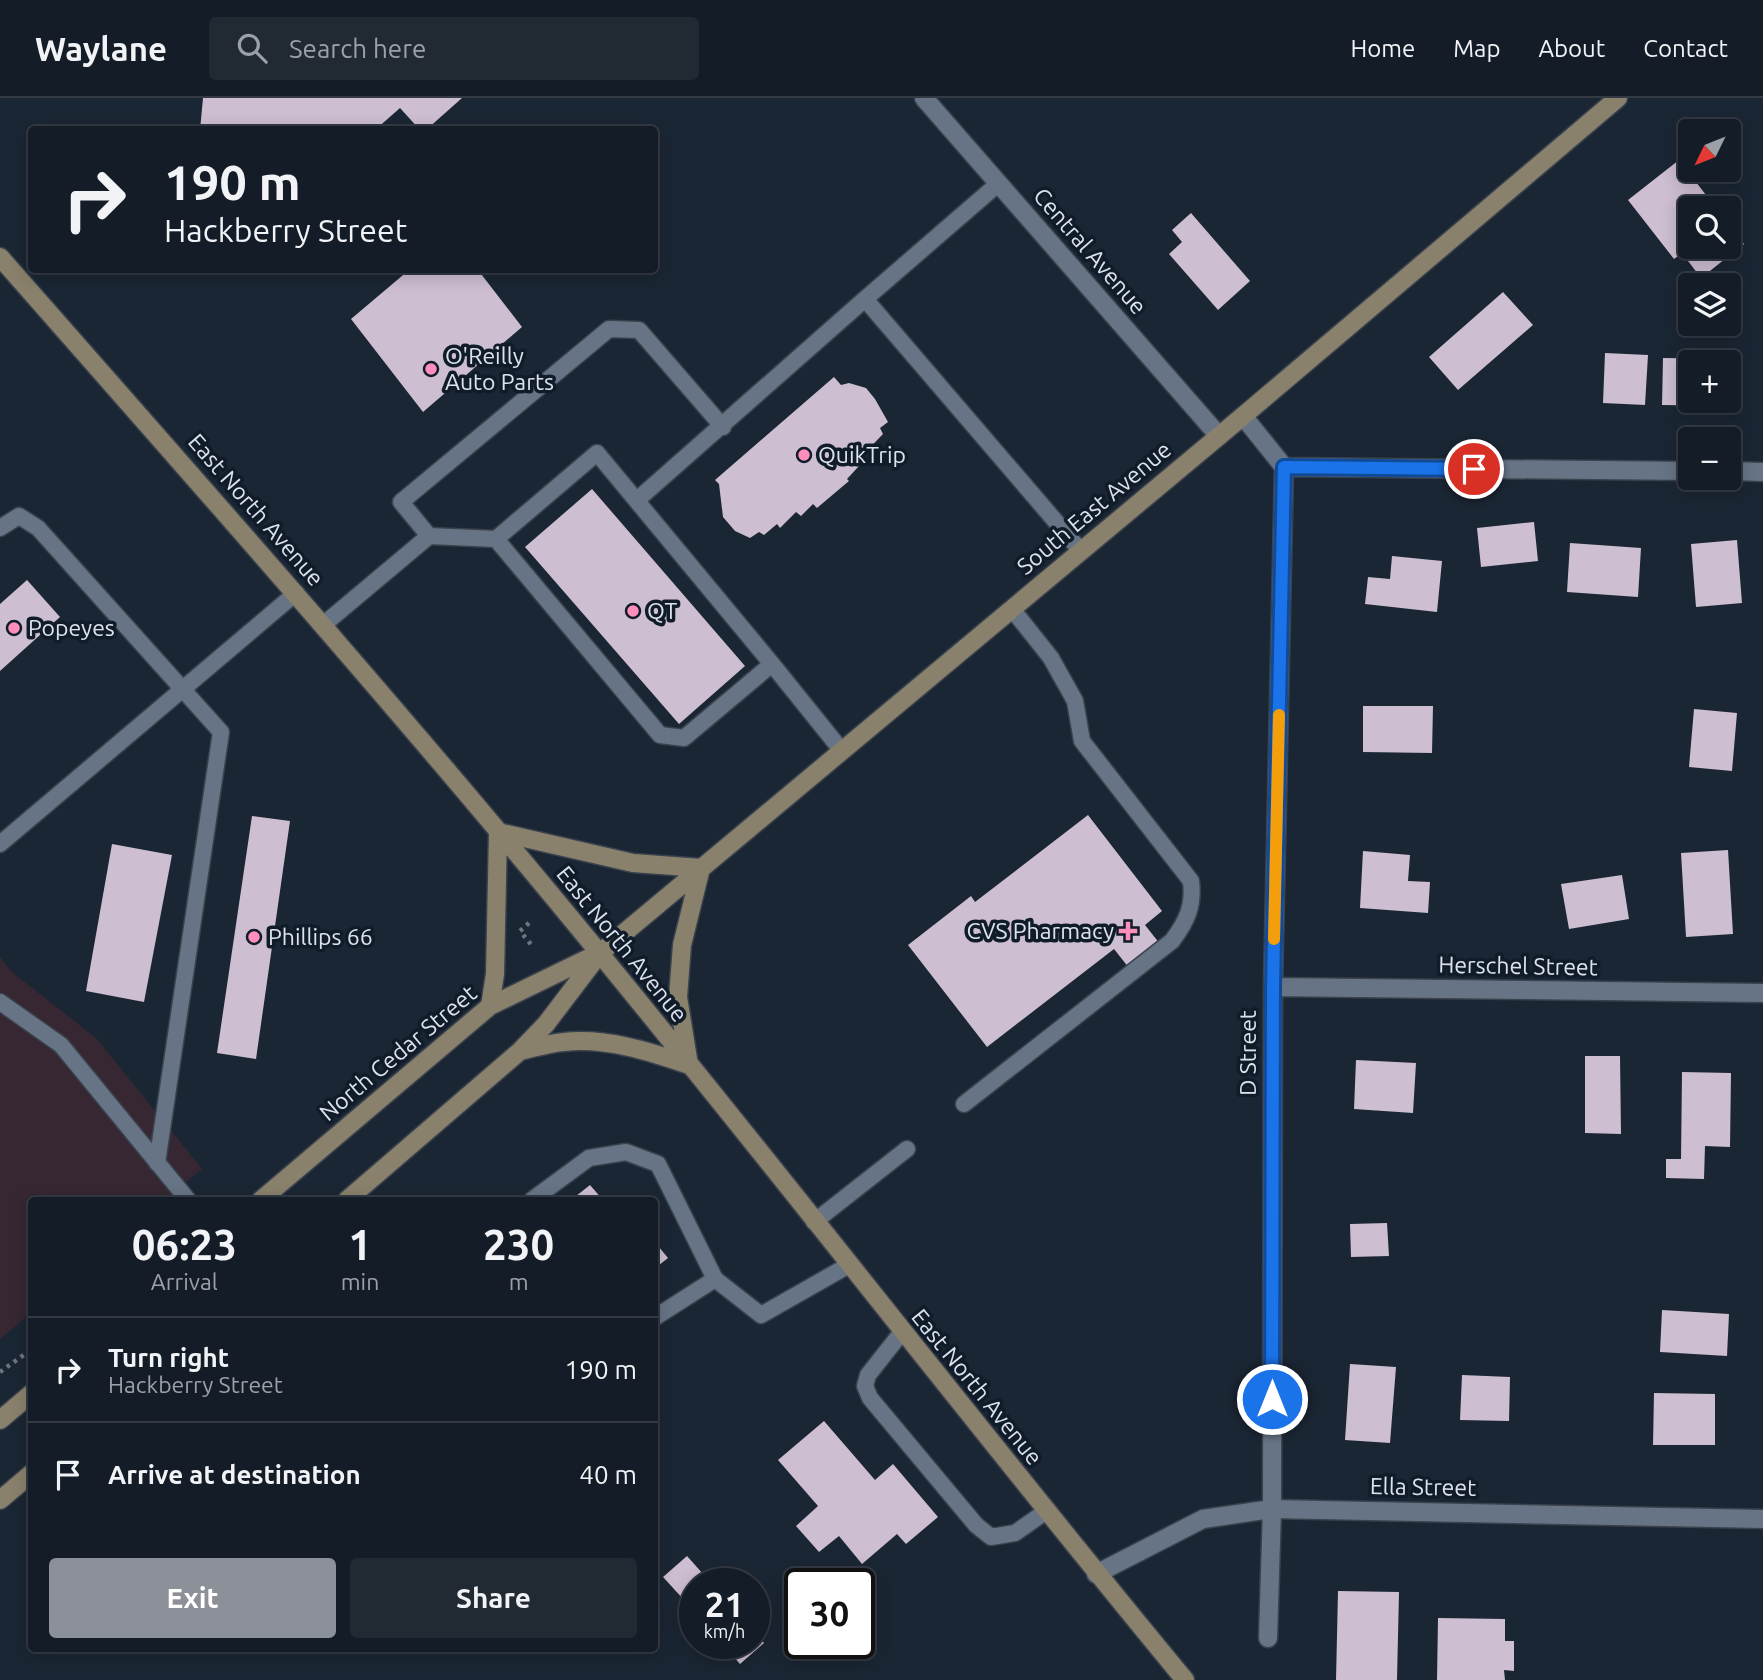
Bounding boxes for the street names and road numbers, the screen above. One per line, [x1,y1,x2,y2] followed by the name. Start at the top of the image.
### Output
[1029,183,1152,319] street label: Central Avenue
[184,429,329,591] street label: East North Avenue
[1012,436,1175,579] street label: South East Avenue
[552,861,693,1026] street label: East North Avenue
[1438,952,1598,979] street label: Herschel Street
[314,980,481,1125] street label: North Cedar Street
[1235,1010,1260,1096] street label: D Street
[907,1304,1048,1469] street label: East North Avenue
[1370,1473,1476,1500] street label: Ella Street

